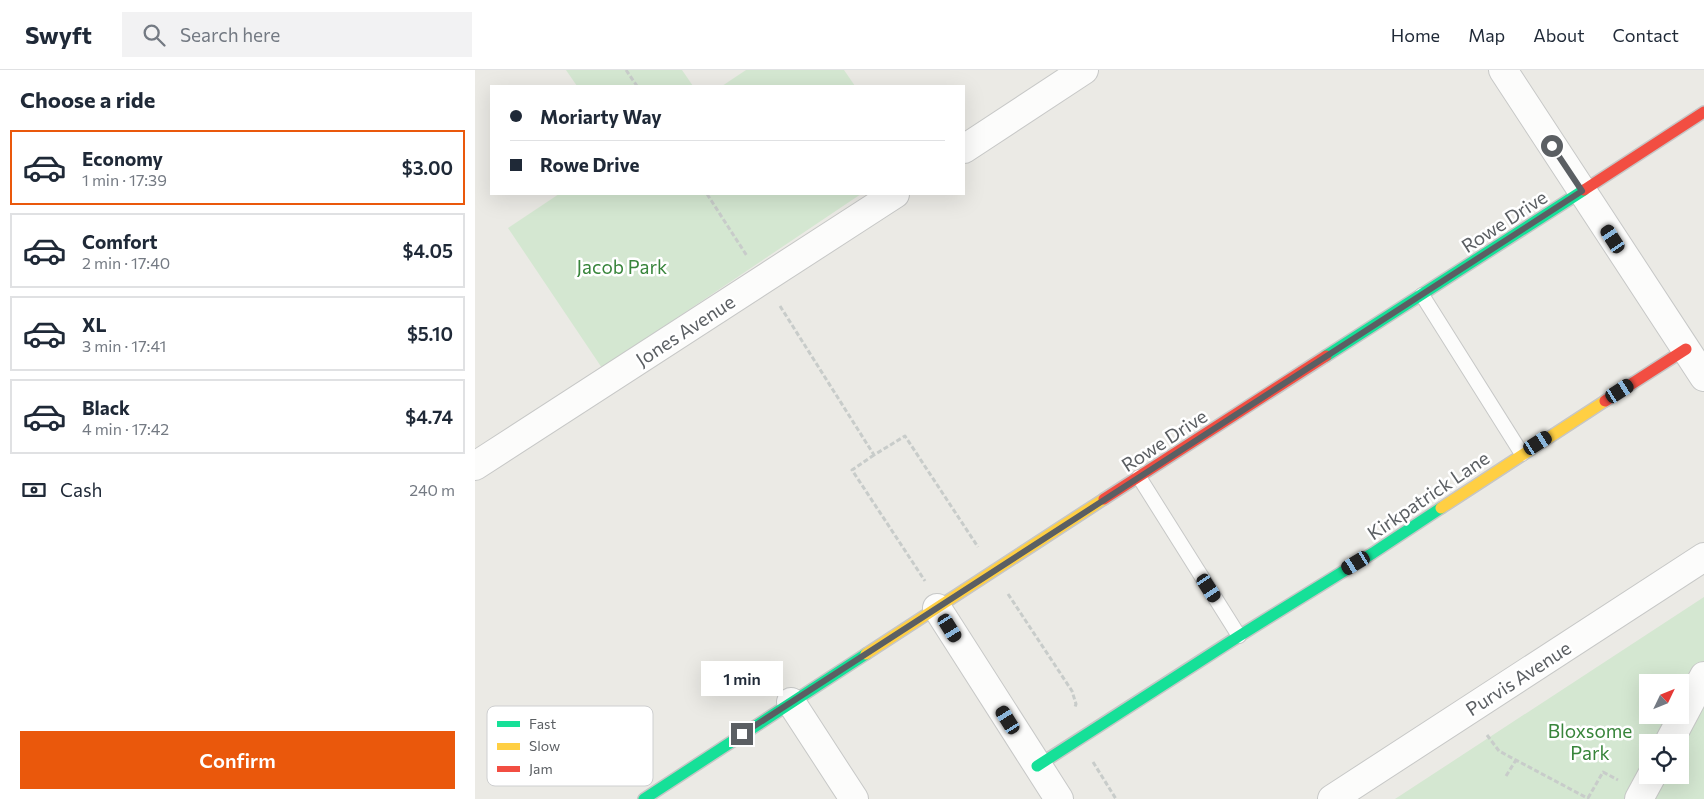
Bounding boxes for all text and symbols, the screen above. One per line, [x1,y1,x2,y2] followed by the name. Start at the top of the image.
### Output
[122,12,472,57] search box
[25,20,92,49] text: Swyft
[140,21,168,49] icon: search
[180,23,280,46] text: Search here
[1391,24,1440,46] text: Home
[1468,24,1505,46] text: Map
[1533,24,1585,46] text: About
[1613,24,1679,46] text: Contact
[20,86,155,113] text: Choose a ride
[540,105,662,128] text: Moriarty Way
[1541,135,1563,157] route start
[22,145,67,190] icon: car
[82,147,163,170] text: Economy
[540,153,639,176] text: Rowe Drive
[402,156,453,179] text: $3.00
[82,170,167,189] text: 1 min · 17:39
[1457,185,1551,257] street label: Rowe Drive
[1598,222,1627,256] car
[22,228,67,273] icon: car
[82,230,158,253] text: Comfort
[403,239,453,262] text: $4.05
[82,253,170,272] text: 2 min · 17:40
[577,255,667,278] park label: Jacob Park
[631,289,739,371] street label: Jones Avenue
[22,311,67,356] icon: car
[82,313,107,336] text: XL
[407,322,453,345] text: $5.10
[82,336,166,355] text: 3 min · 17:41
[1603,377,1636,405] car
[22,394,67,439] icon: car
[82,396,130,419] text: Black
[1117,404,1211,476] street label: Rowe Drive
[405,405,453,428] text: $4.74
[82,419,169,438] text: 4 min · 17:42
[1521,429,1554,457] car
[1363,446,1493,544] street label: Kirkpatrick Lane
[20,476,48,504] icon: cash
[60,478,102,501] text: Cash
[409,480,455,499] text: 240 m
[1339,549,1372,577] car
[1194,571,1223,605] car
[935,611,964,645] car
[1461,636,1575,720] street label: Purvis Avenue
[701,662,783,696] callout: 1 min
[723,669,761,688] text: 1 min
[1639,674,1689,724] north arrow
[1639,674,1689,784] map controls
[993,703,1022,737] car
[487,706,653,786] legend
[529,715,556,732] text: Fast
[1548,719,1632,764] park label: Bloxsome Park
[731,723,753,745] route end
[20,731,455,789] button: Confirm
[1639,734,1689,784] button: locate
[529,737,560,754] text: Slow
[529,760,553,777] text: Jam

